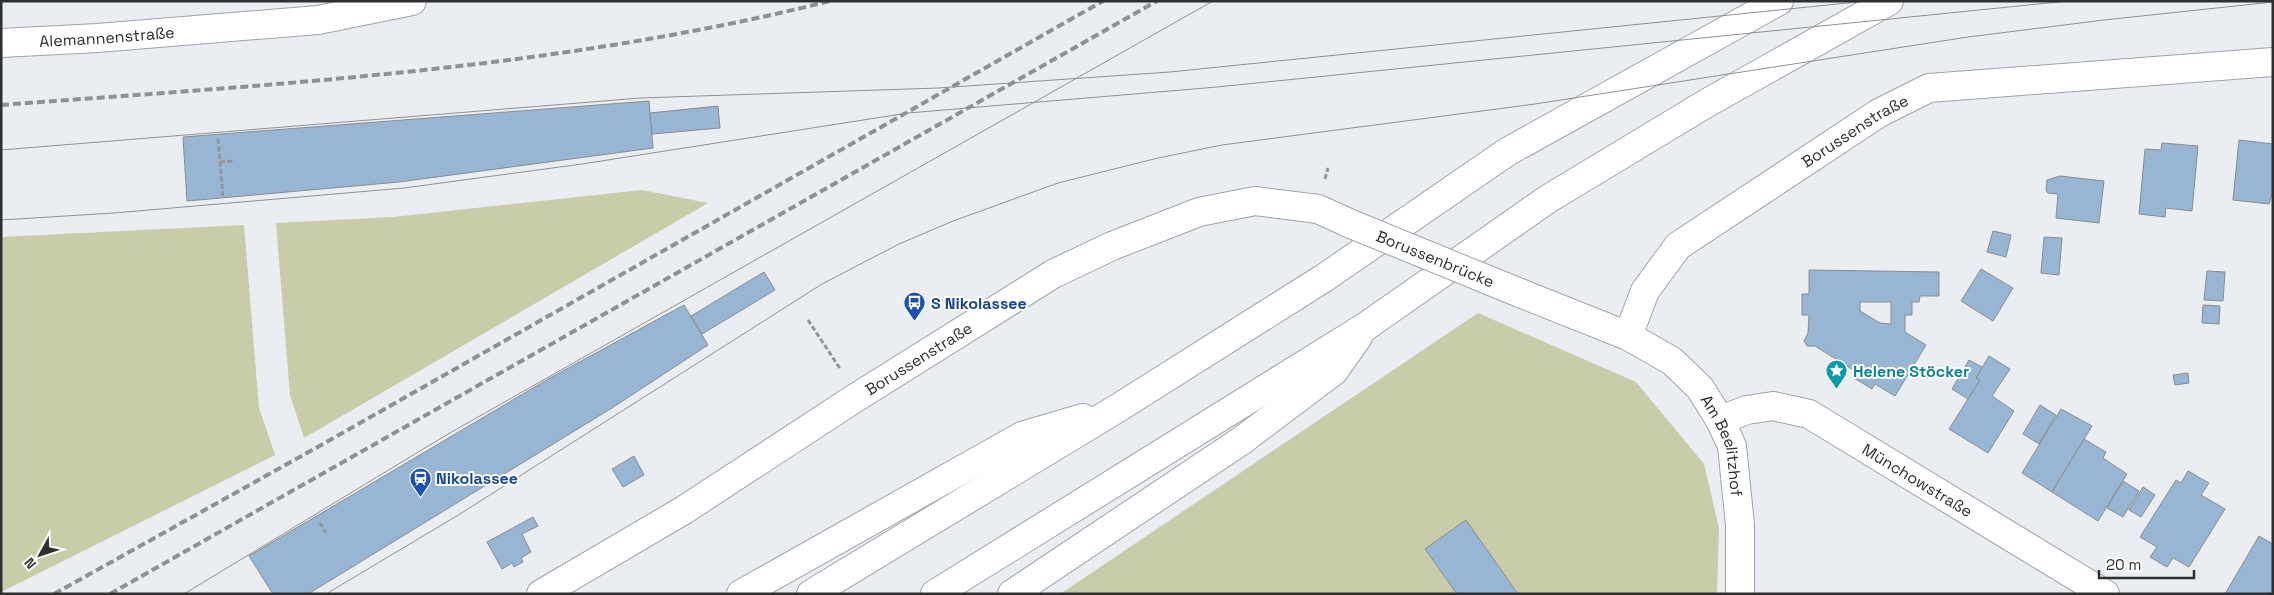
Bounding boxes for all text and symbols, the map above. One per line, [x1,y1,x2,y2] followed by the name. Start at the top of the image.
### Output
[39,21,175,52] street label: Alemannenstraße
[1797,90,1912,172] street label: Borussenstraße
[1373,225,1497,292] street label: Borussenbrücke
[903,291,927,322] bus stop icon: S Nikolassee
[931,293,1027,314] place label: S Nikolassee
[861,317,976,400] street label: Borussenstraße
[1825,359,1849,390] place icon: Helene Stöcker
[1853,361,1969,382] place label: Helene Stöcker
[1696,390,1748,497] street label: Am Beelitzhof
[1858,438,1977,522] street label: Münchowstraße
[408,466,432,497] station icon: Nikolassee
[436,468,518,489] place label: Nikolassee
[15,530,65,580] north arrow
[2099,548,2194,580] scale bar
[20,554,40,573] text: N
[2106,555,2141,574] text: 20 m

